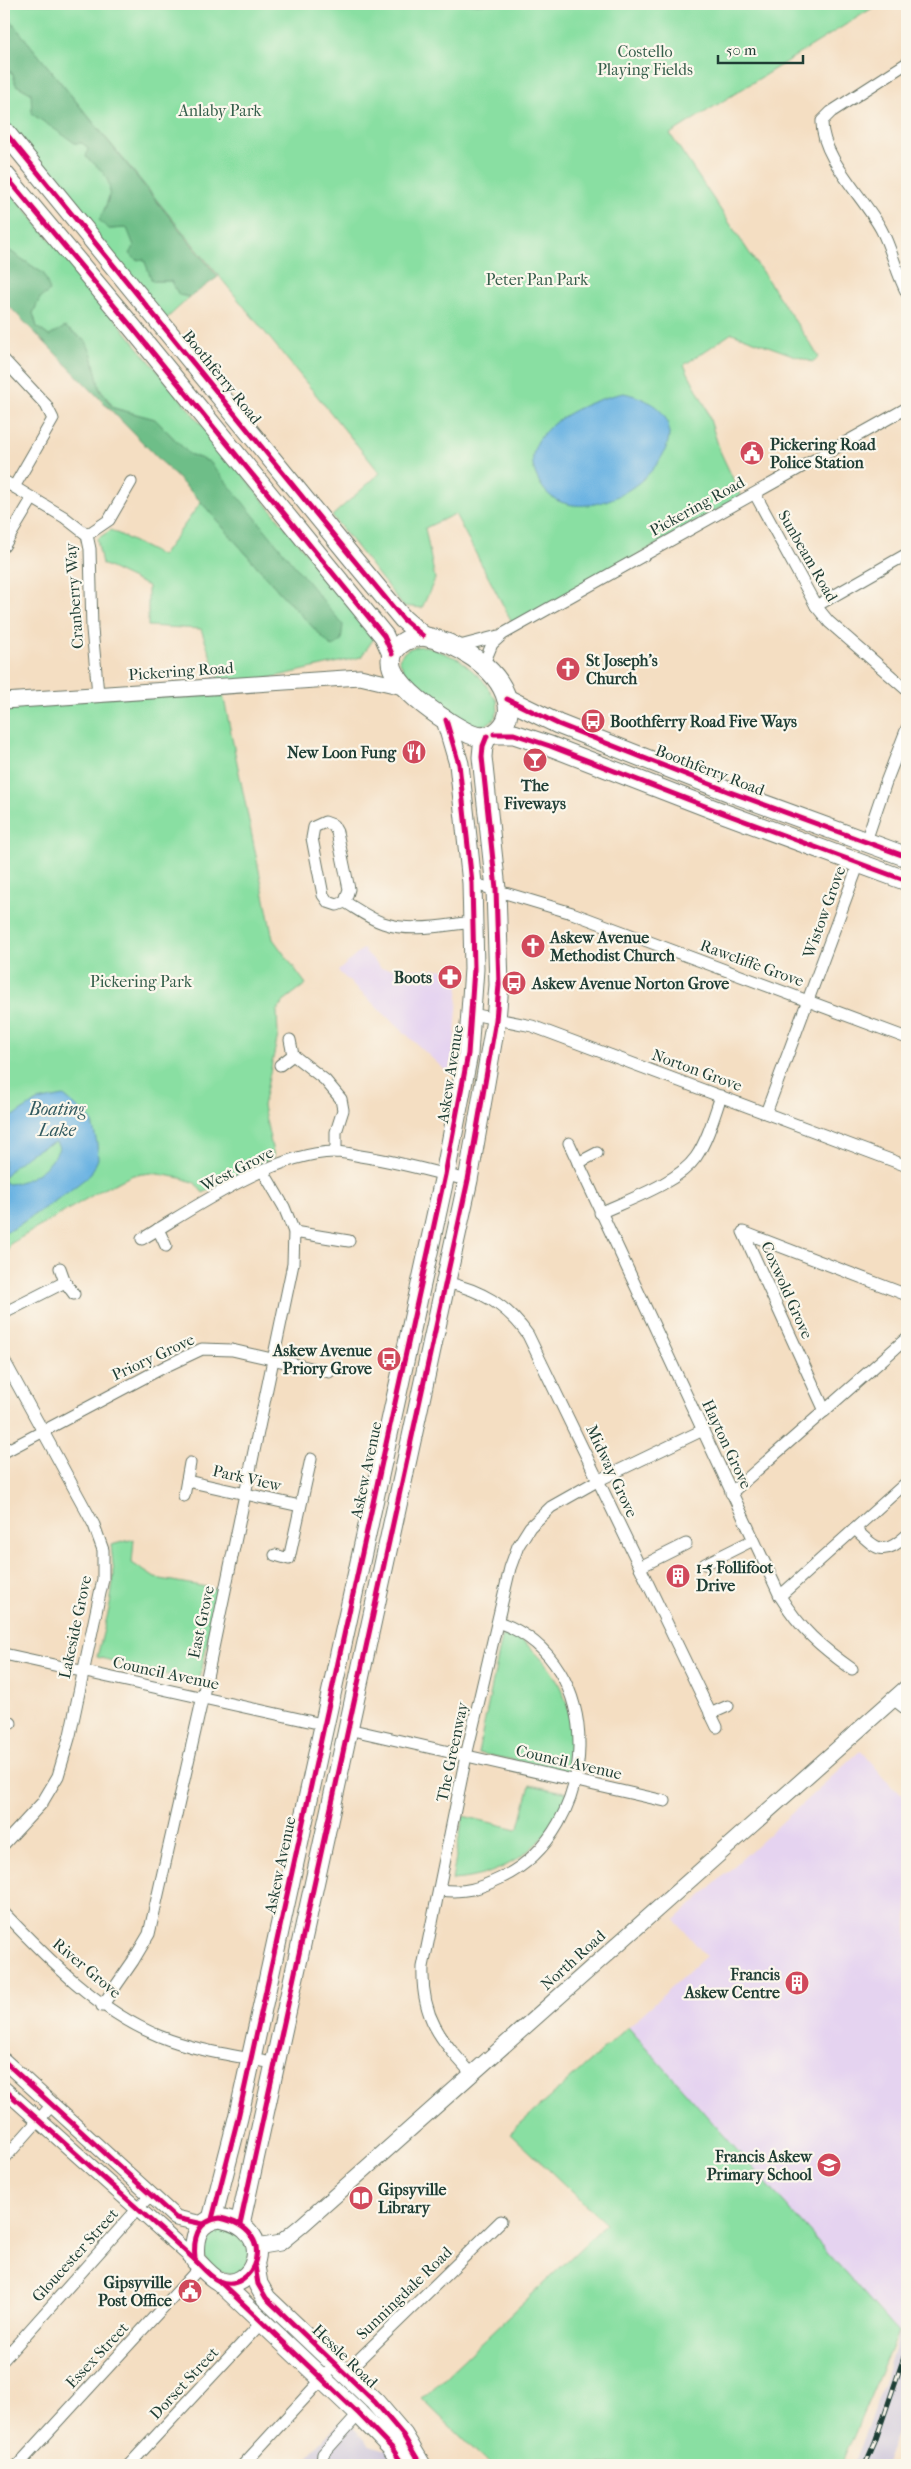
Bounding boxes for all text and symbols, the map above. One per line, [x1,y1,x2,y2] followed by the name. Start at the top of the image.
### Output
[718,32,804,64] scale bar
[726,41,757,59] text: 50 m
[597,42,693,79] park label: Costello Playing Fields
[177,101,262,120] park label: Anlaby Park
[486,270,589,289] park label: Peter Pan Park
[178,326,266,428] street label: Boothferry Road
[770,435,877,472] place label: Pickering Road Police Station
[739,440,765,466] public building icon: Pickering Road Police Station
[646,472,748,540] street label: Pickering Road
[774,507,842,605] street label: Sunbeam Road
[61,542,87,650] street label: Cranberry Way
[586,651,658,688] place label: St Joseph's Church
[555,656,581,682] church icon: St Joseph's Church
[128,658,235,684] street label: Pickering Road
[580,708,606,734] bus stop icon: Boothferry Road Five Ways
[610,712,797,732] place label: Boothferry Road Five Ways
[401,739,427,765] restaurant icon: New Loon Fung
[653,740,768,800] street label: Boothferry Road
[287,743,396,763] place label: New Loon Fung
[522,747,548,773] bar icon: The Fiveways
[503,776,566,814] place label: The Fiveways
[798,863,849,962] street label: Wistow Grove
[549,928,676,965] place label: Askew Avenue Methodist Church
[520,933,546,959] church icon: Askew Avenue Methodist Church
[698,935,807,991] street label: Rawcliffe Grove
[437,964,463,990] pharmacy icon: Boots
[394,968,432,987] place label: Boots
[501,970,527,996] bus stop icon: Askew Avenue Norton Grove
[90,972,193,991] park label: Pickering Park
[531,974,729,993] place label: Askew Avenue Norton Grove
[433,1024,467,1125] street label: Askew Avenue
[649,1045,745,1095] street label: Norton Grove
[28,1099,86,1141] water label: Boating Lake
[197,1143,277,1196] street label: West Grove
[757,1238,817,1342] street label: Coxwold Grove
[109,1329,198,1384] street label: Priory Grove
[272,1341,372,1379] place label: Askew Avenue Priory Grove
[376,1346,402,1372] bus stop icon: Askew Avenue Priory Grove
[698,1396,756,1492] street label: Hayton Grove
[346,1419,386,1521] street label: Askew Avenue
[582,1422,642,1520] street label: Midway Grove
[211,1461,284,1495] street label: Park View
[696,1558,773,1595] place label: 1-5 Follifoot Drive
[665,1563,691,1589] building icon: 1-5 Follifoot Drive
[55,1574,95,1680] street label: Lakeside Grove
[184,1584,218,1660] street label: East Grove
[111,1652,221,1694] street label: Council Avenue
[432,1700,472,1804] street label: The Greenway
[514,1741,624,1783] street label: Council Avenue
[260,1814,300,1916] street label: Askew Avenue
[537,1926,609,1994] street label: North Road
[49,1934,125,2002] street label: River Grove
[683,1965,780,2002] place label: Francis Askew Centre
[784,1970,810,1996] building icon: Francis Askew Centre
[707,2147,813,2185] place label: Francis Askew Primary School
[816,2152,842,2178] school or university icon: Francis Askew Primary School
[378,2180,447,2218] place label: Gipsyville Library
[348,2185,374,2211] library icon: Gipsyville Library
[28,2204,122,2306] street label: Gloucester Street
[352,2242,456,2343] street label: Sunningdale Road
[98,2273,172,2310] place label: Gipsyville Post Office
[177,2278,203,2304] public building icon: Gipsyville Post Office
[62,2318,133,2392] street label: Essex Street
[308,2320,382,2392] street label: Hessle Road
[146,2343,223,2423] street label: Dorset Street

